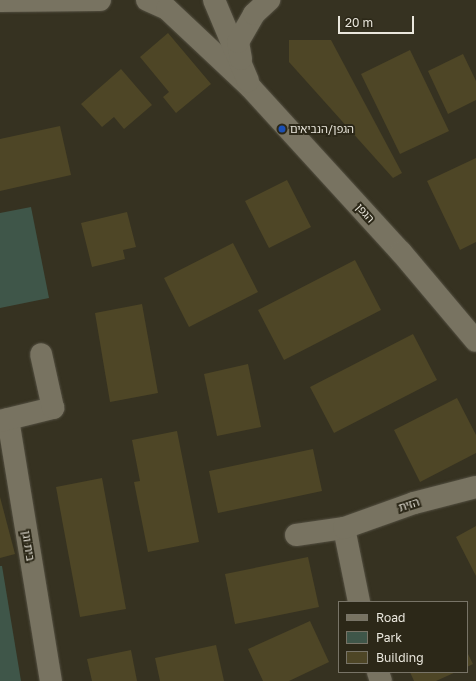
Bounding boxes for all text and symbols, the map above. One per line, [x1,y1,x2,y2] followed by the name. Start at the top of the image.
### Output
[340,8,416,34] scale bar
[345,15,373,30] text: 20 m
[290,122,354,136] place label: הגפן/הנביאים
[277,124,287,134] marker: הגפן/הנביאים
[353,201,377,225] street label: הגפן
[397,495,421,515] street label: הזית
[19,530,37,562] street label: בית וגן
[338,601,468,673] legend
[376,610,405,625] text: Road
[376,630,402,645] text: Park
[376,650,424,665] text: Building

